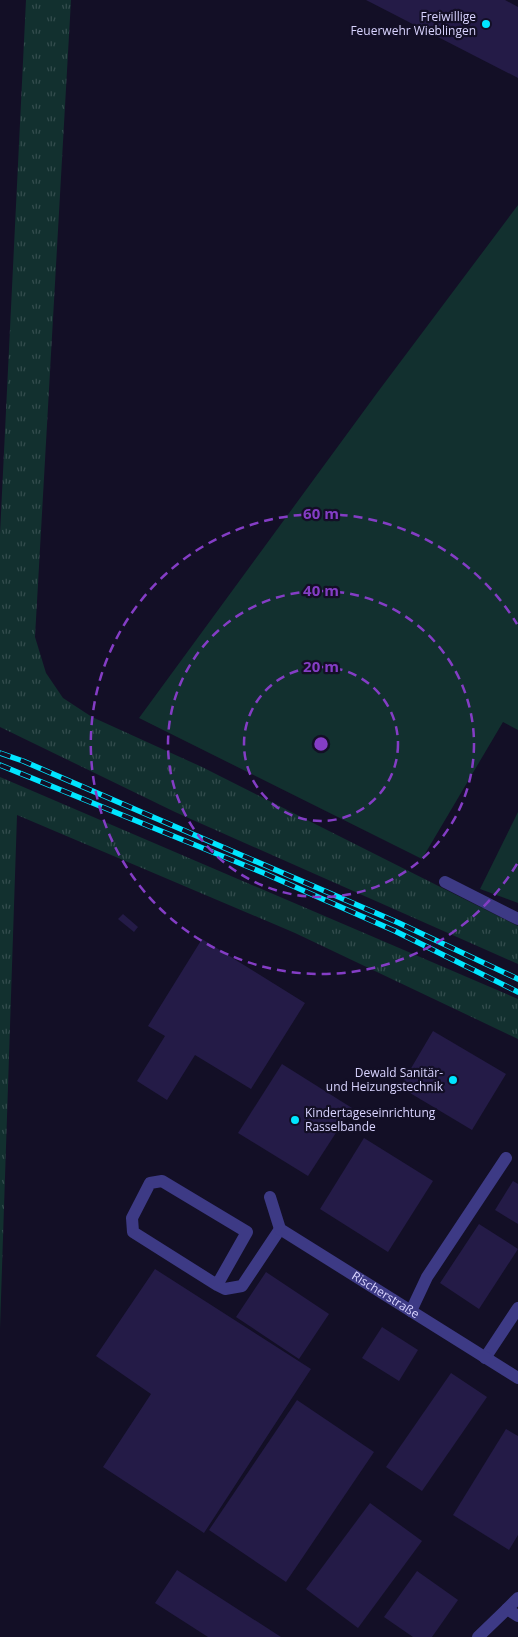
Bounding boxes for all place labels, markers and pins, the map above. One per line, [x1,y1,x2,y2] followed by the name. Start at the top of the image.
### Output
[350,8,476,39] place label: Freiwillige Feuerwehr Wieblingen
[480,18,492,30] marker: Freiwillige Feuerwehr Wieblingen
[312,735,330,753] centre of rings
[326,1064,444,1095] place label: Dewald Sanitär- und Heizungstechnik
[447,1074,459,1086] marker: Dewald Sanitär- und Heizungstechnik
[305,1104,436,1135] place label: Kindertageseinrichtung Rasselbande
[289,1114,301,1126] marker: Kindertageseinrichtung Rasselbande

